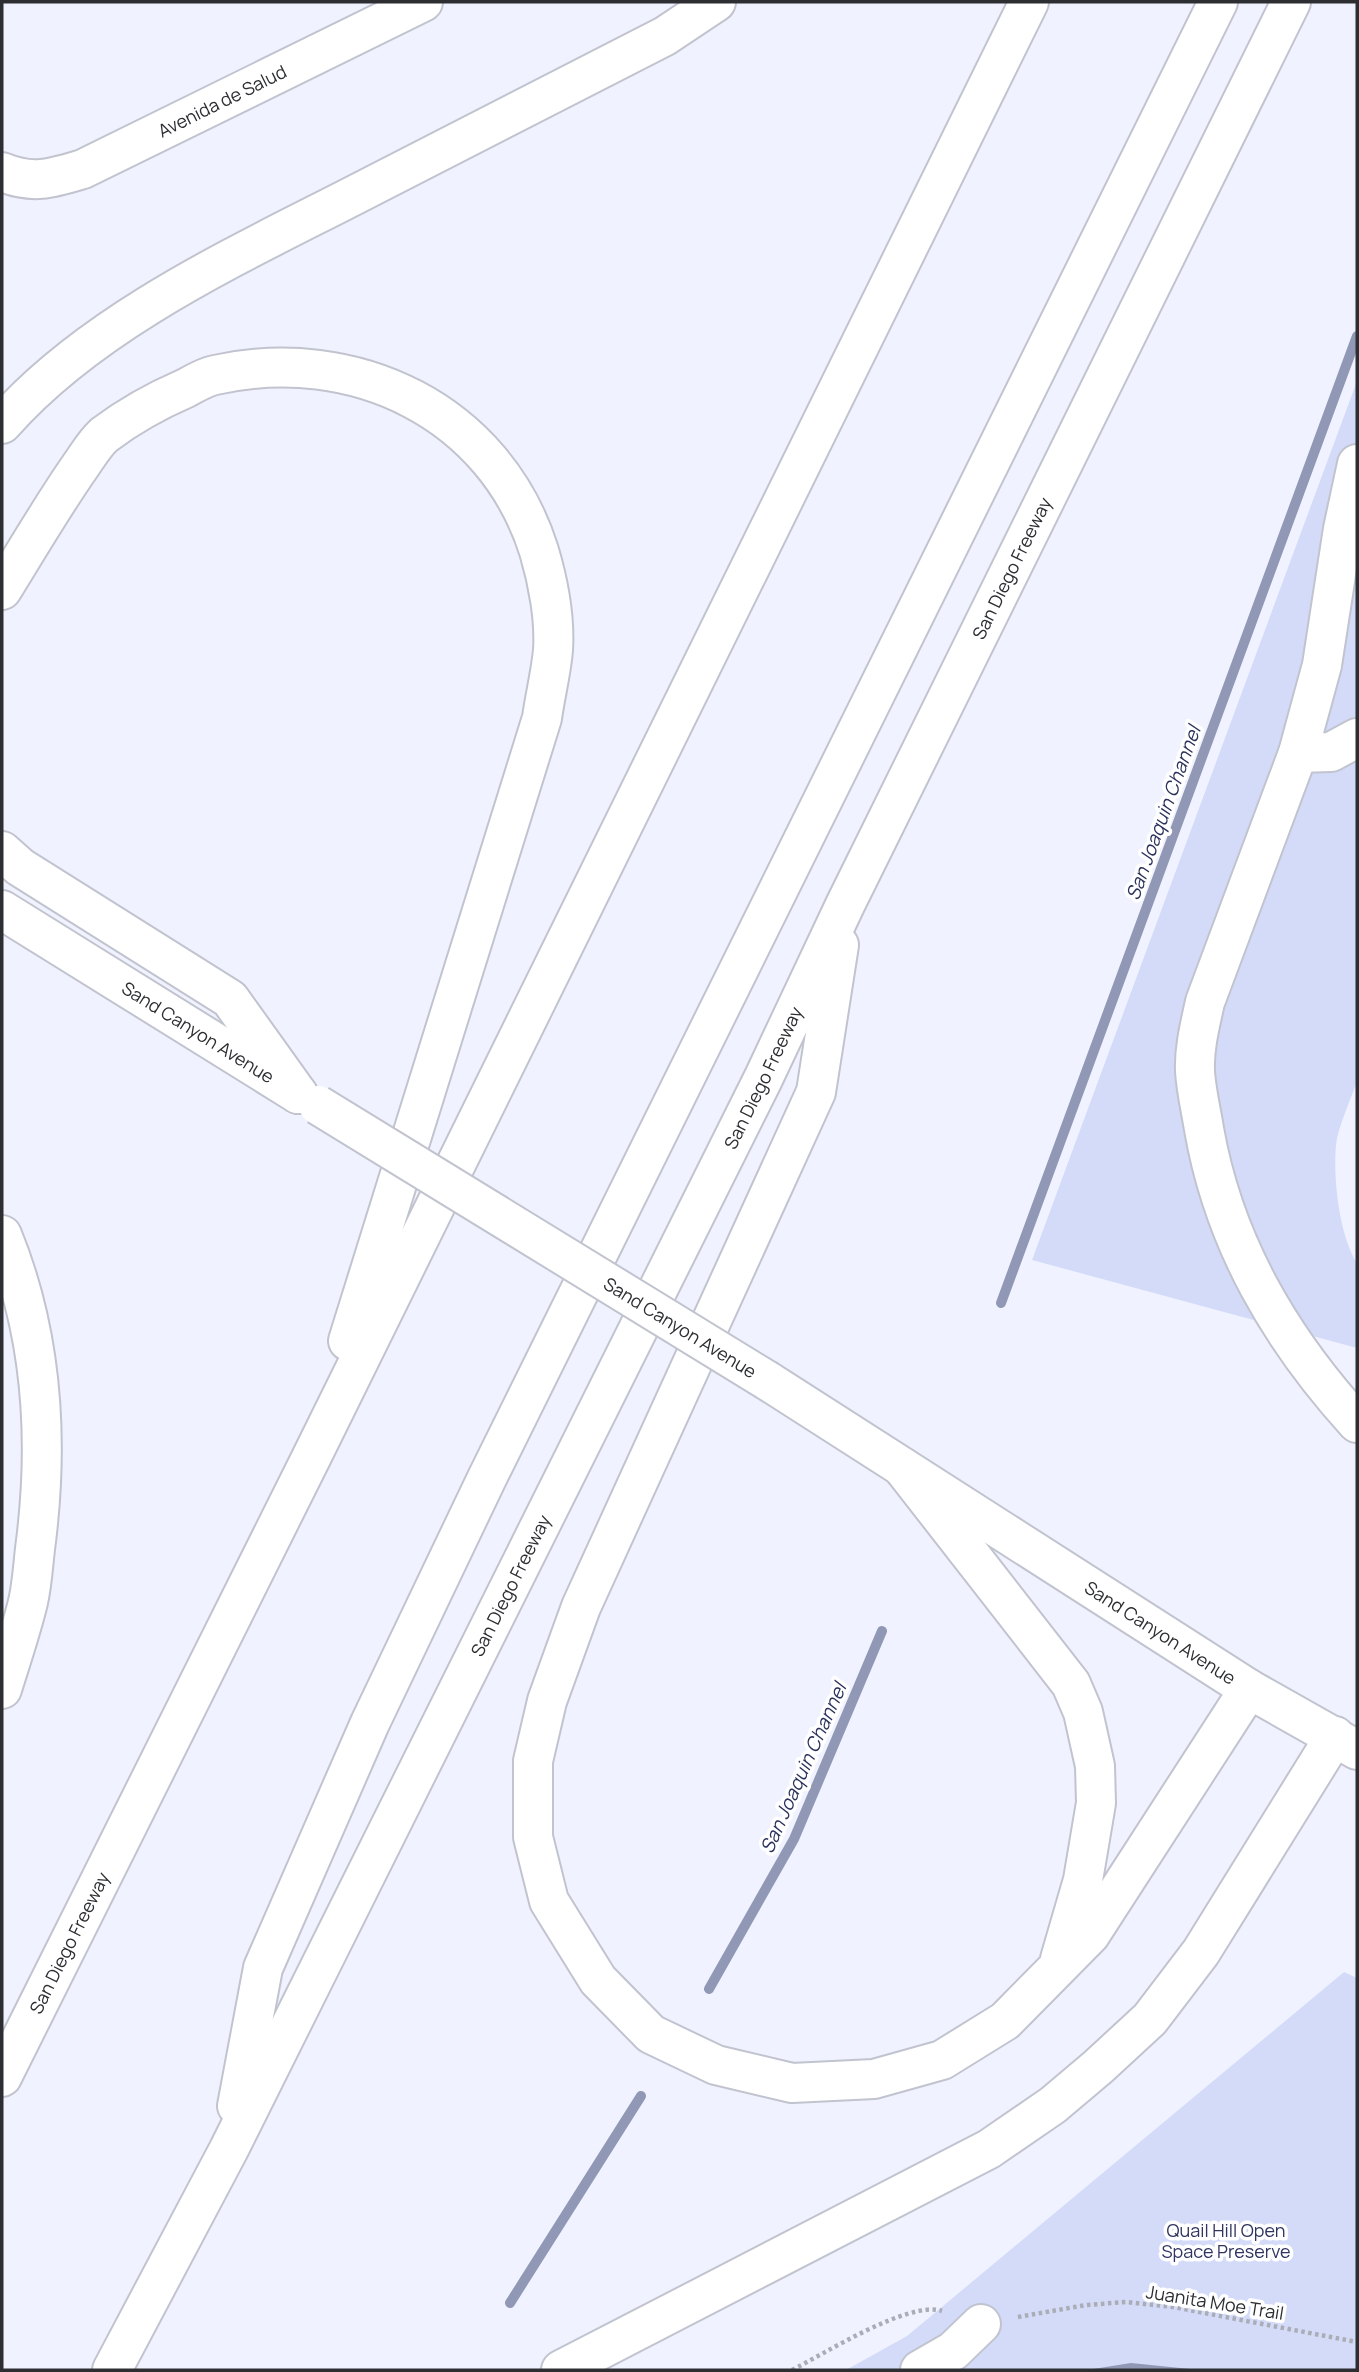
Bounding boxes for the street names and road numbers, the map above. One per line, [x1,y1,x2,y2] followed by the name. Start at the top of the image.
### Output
[154,59,290,142] street label: Avenida de Salud
[966,493,1057,643] street label: San Diego Freeway
[118,976,279,1088] street label: Sand Canyon Avenue
[718,1002,808,1153] street label: San Diego Freeway
[599,1271,761,1383] street label: Sand Canyon Avenue
[465,1510,556,1660] street label: San Diego Freeway
[1080,1575,1241,1690] street label: Sand Canyon Avenue
[24,1867,115,2018] street label: San Diego Freeway
[1144,2279,1286,2325] street label: Juanita Moe Trail

